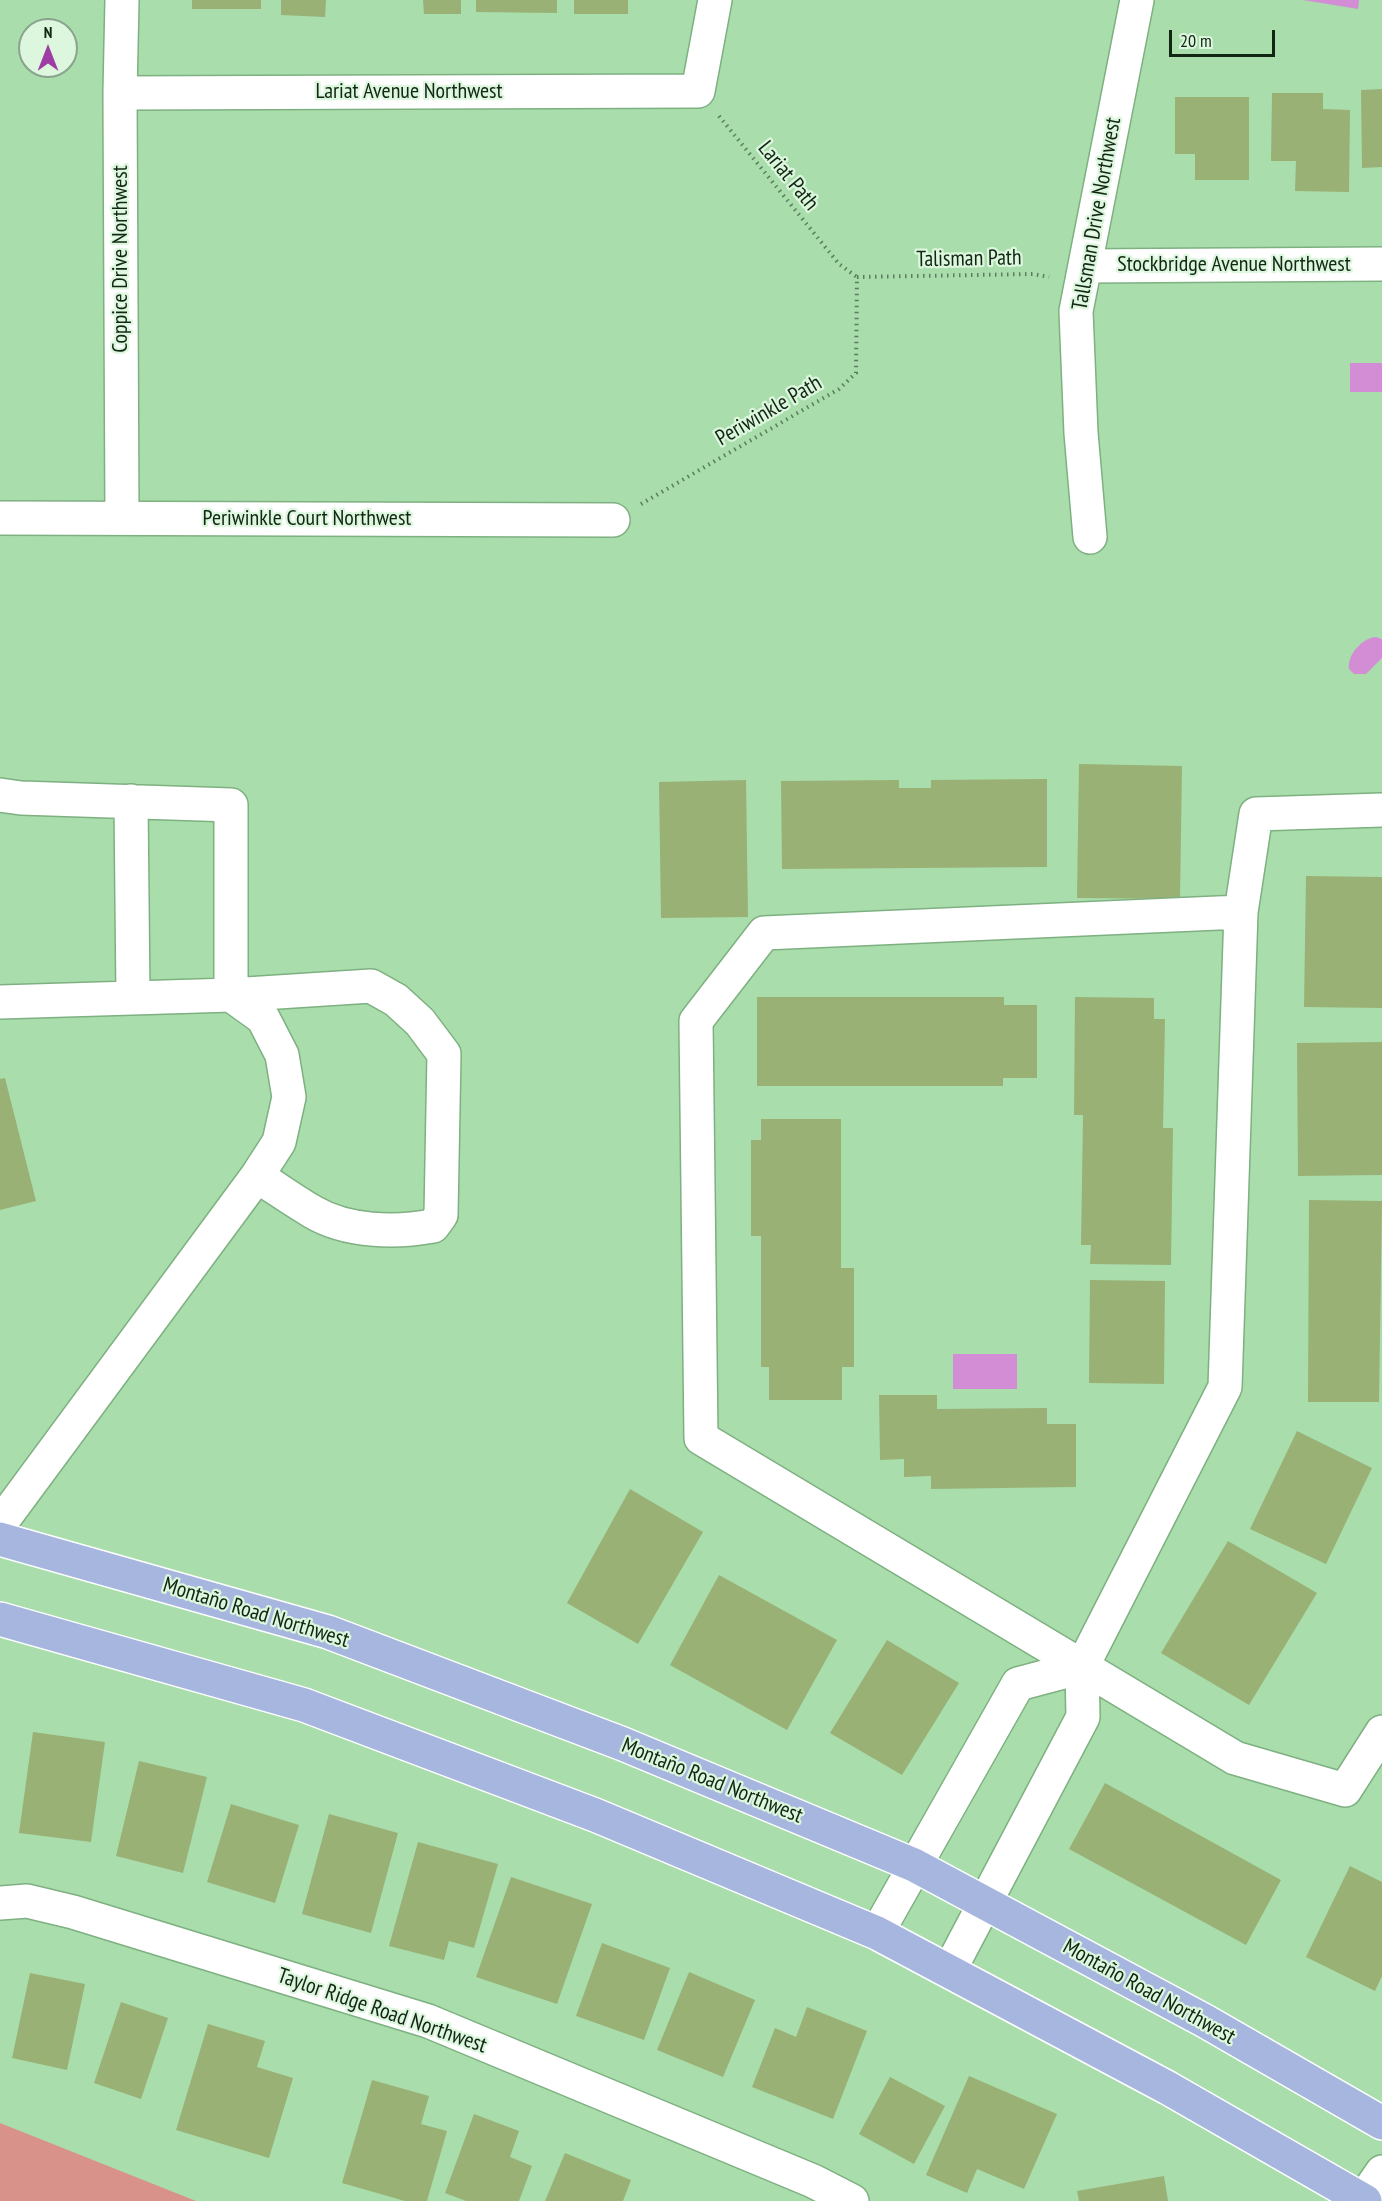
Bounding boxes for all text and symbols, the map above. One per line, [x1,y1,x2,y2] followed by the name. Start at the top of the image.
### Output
[18,18,78,78] north arrow
[1172,18,1278,56] scale bar
[44,22,52,42] text: N
[1180,29,1212,52] text: 20 m
[315,79,503,105] street label: Lariat Avenue Northwest
[1067,115,1127,313] street label: Tallsman Drive Northwest
[752,136,824,216] street label: Lariat Path
[108,165,134,353] street label: Coppice Drive Northwest
[916,245,1022,273] street label: Talisman Path
[1117,252,1351,278] street label: Stockbridge Avenue Northwest
[711,370,827,452] street label: Periwinkle Path
[203,506,411,532] street label: Periwinkle Court Northwest
[160,1572,352,1654] street label: Montaño Road Northwest
[618,1733,806,1829] street label: Montaño Road Northwest
[1058,1934,1240,2050] street label: Montaño Road Northwest
[274,1963,490,2059] street label: Taylor Ridge Road Northwest

